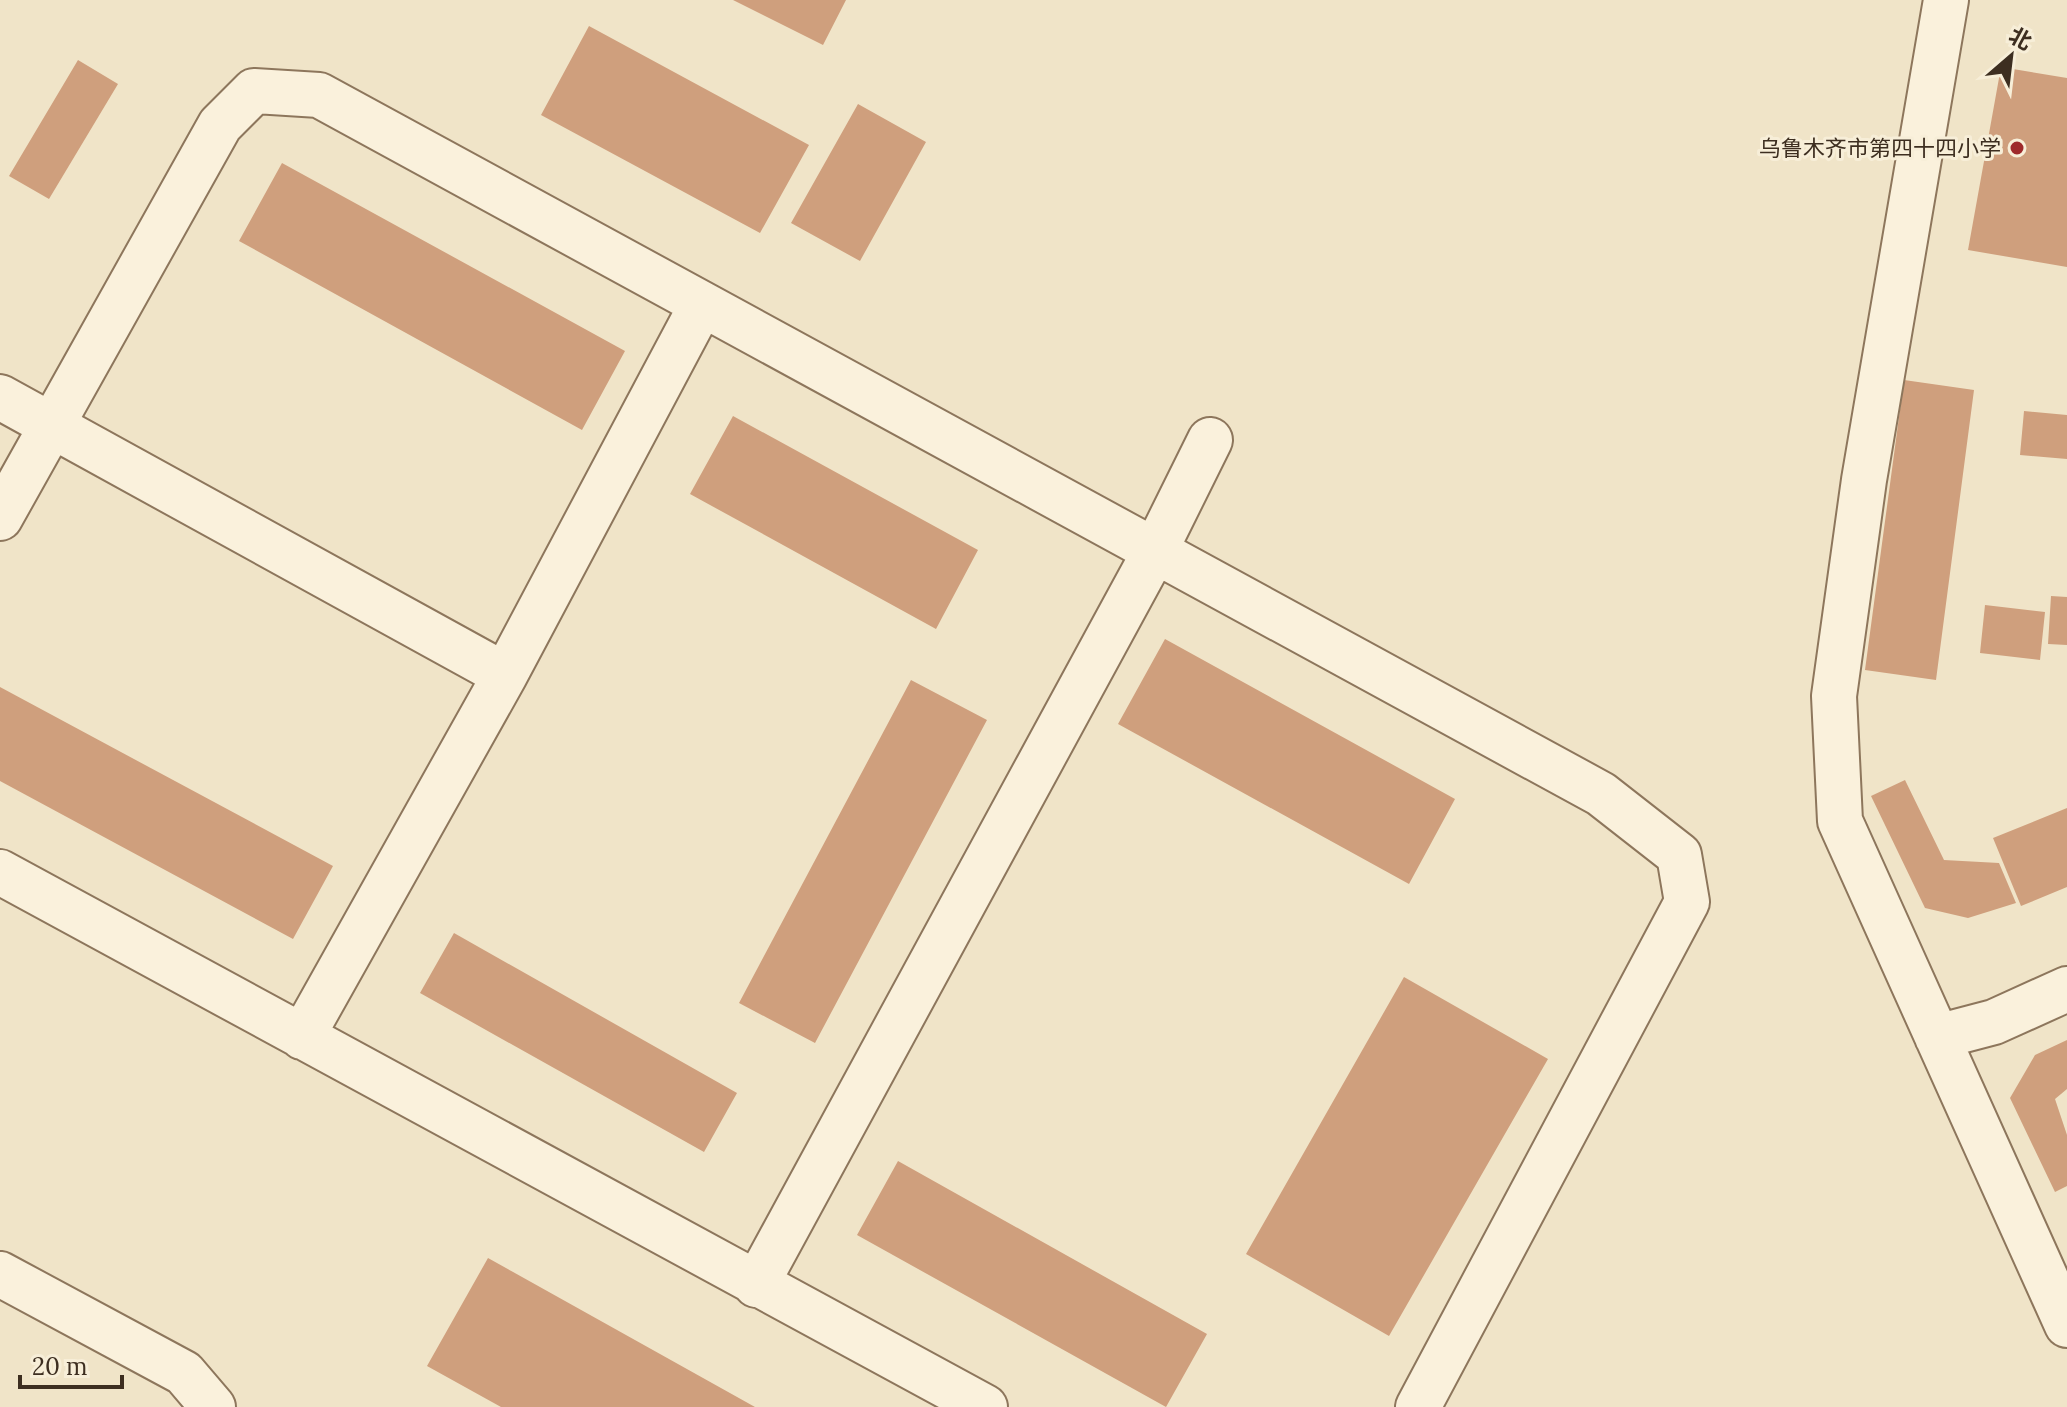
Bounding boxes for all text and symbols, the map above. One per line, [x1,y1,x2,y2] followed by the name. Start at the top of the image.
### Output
[1971,16,2051,96] north arrow
[2004,21,2037,56] text: 北
[1759,134,2001,162] place label: 乌鲁木齐市第四十四小学
[2008,139,2026,157] marker: 乌鲁木齐市第四十四小学
[20,1339,122,1389] scale bar
[32,1351,88,1382] text: 20 m

